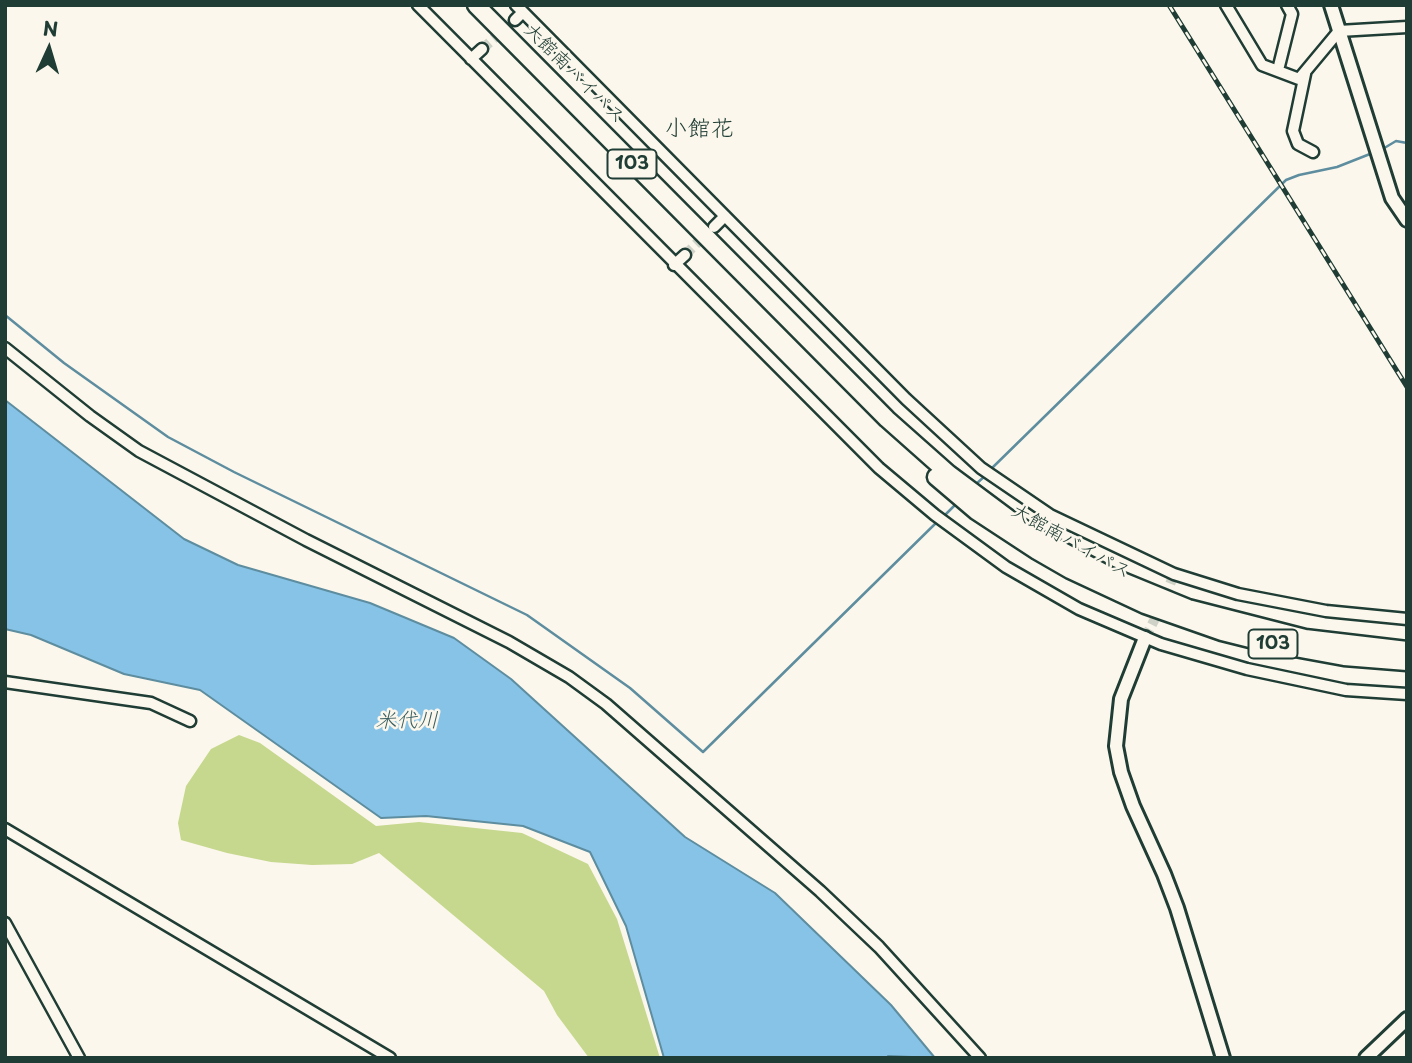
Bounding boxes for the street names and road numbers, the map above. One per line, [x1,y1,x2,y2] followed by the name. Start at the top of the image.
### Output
[519,19,629,129] street label: 大館南バイパス
[608,149,656,178] road number: 103
[1007,500,1135,584] street label: 大館南バイパス
[1248,630,1298,658] road number: 103

